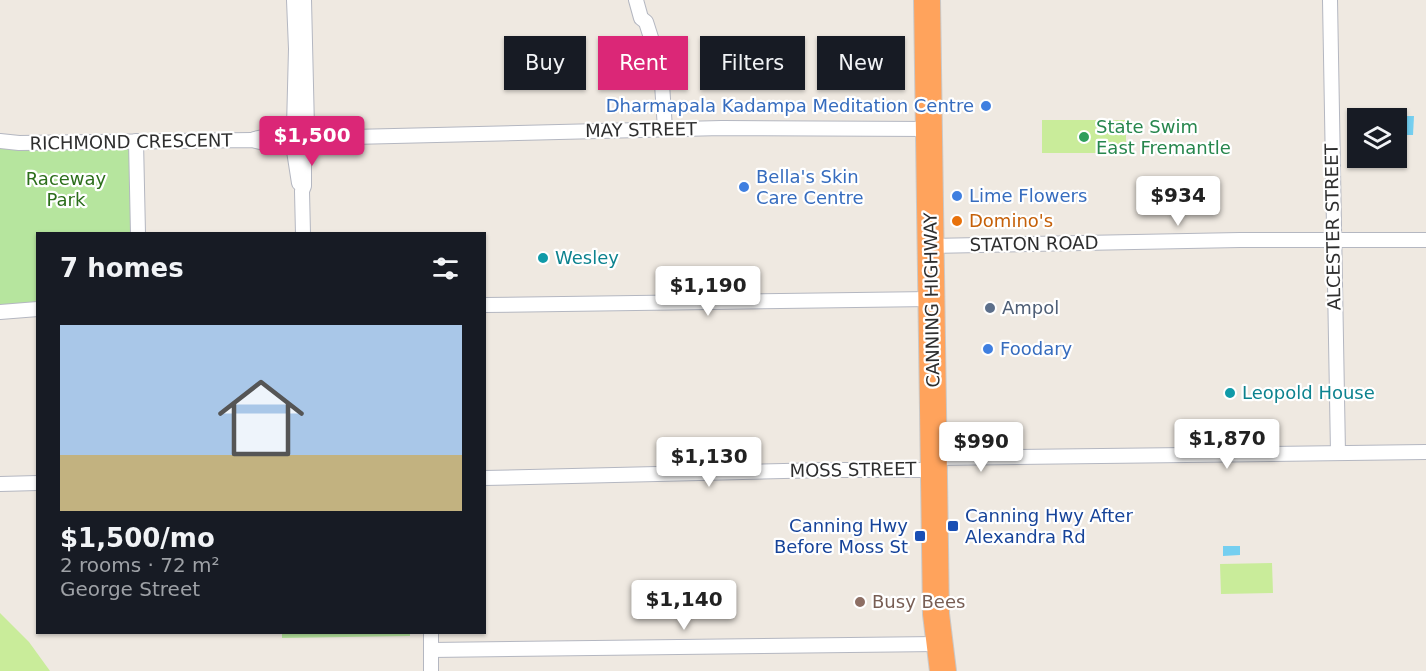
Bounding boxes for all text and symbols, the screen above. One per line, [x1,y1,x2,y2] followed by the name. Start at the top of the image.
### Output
[504,36,586,90] chip: Buy
[598,36,688,90] chip: Rent
[700,36,805,90] chip: Filters
[817,36,905,90] chip: New
[606,95,974,116] place label: Dharmapala Kadampa Meditation Centre
[979,99,993,113] marker: Dharmapala Kadampa Meditation Centre
[1347,108,1407,168] map controls
[1347,108,1407,168] button: layers
[263,116,361,167] pin: $1,500
[1096,116,1231,158] place label: State Swim East Fremantle
[585,118,698,141] street label: MAY STREET
[273,123,351,147] text: $1,500
[29,129,234,154] street label: RICHMOND CRESCENT
[1077,130,1091,144] marker: State Swim East Fremantle
[1321,142,1344,311] street label: ALCESTER STREET
[756,166,864,208] place label: Bella's Skin Care Centre
[26,168,107,210] park label: Raceway Park
[1142,176,1214,227] pin: $934
[737,180,751,194] marker: Bella's Skin Care Centre
[1150,183,1206,207] text: $934
[969,185,1087,206] place label: Lime Flowers
[950,189,964,203] marker: Lime Flowers
[969,210,1053,231] place label: Domino's
[919,211,944,388] street label: CANNING HIGHWAY
[950,214,964,228] marker: Domino's
[969,232,1099,255] street label: STATON ROAD
[555,247,619,268] place label: Wesley
[536,251,550,265] marker: Wesley
[429,252,462,285] icon: filters
[60,253,184,283] text: 7 homes
[659,266,757,317] pin: $1,190
[669,273,747,297] text: $1,190
[1002,297,1059,318] place label: Ampol
[983,301,997,315] marker: Ampol
[1000,338,1073,359] place label: Foodary
[981,342,995,356] marker: Foodary
[207,364,315,472] icon: home
[1242,382,1375,403] place label: Leopold House
[1223,386,1237,400] marker: Leopold House
[1178,419,1276,470] pin: $1,870
[945,422,1017,473] pin: $990
[1188,426,1266,450] text: $1,870
[953,429,1009,453] text: $990
[660,437,758,488] pin: $1,130
[670,444,748,468] text: $1,130
[789,458,918,481] street label: MOSS STREET
[965,505,1133,547] place label: Canning Hwy After Alexandra Rd
[774,515,908,557] place label: Canning Hwy Before Moss St
[946,519,960,533] marker: Canning Hwy After Alexandra Rd
[60,523,215,553] text: $1,500/mo
[913,529,927,543] marker: Canning Hwy Before Moss St
[60,553,220,577] text: 2 rooms · 72 m²
[60,577,200,601] text: George Street
[635,580,733,631] pin: $1,140
[645,587,723,611] text: $1,140
[872,591,965,612] place label: Busy Bees
[853,595,867,609] marker: Busy Bees

